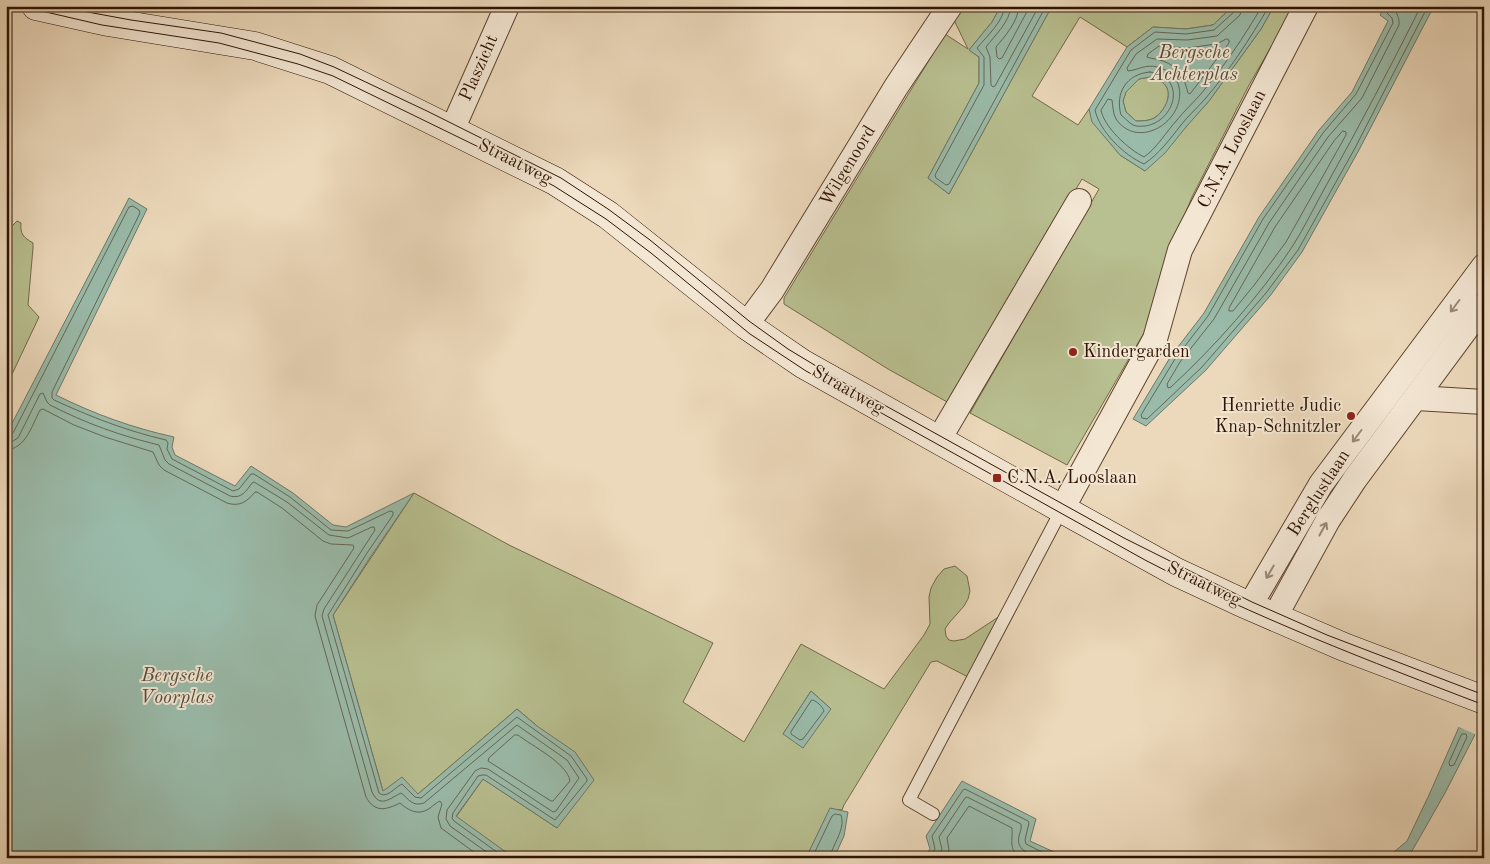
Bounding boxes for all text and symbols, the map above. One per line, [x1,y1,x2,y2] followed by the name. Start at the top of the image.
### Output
[456,32,502,104] street label: Plaszicht
[1149,44,1238,85] water label: Bergsche Achterplas
[1194,87,1270,211] street label: C.N.A. Looslaan
[817,123,879,209] street label: Wilgenoord
[475,136,555,188] street label: Straatweg
[1449,299,1460,312] one-way arrow
[1083,343,1190,361] place label: Kindergarden
[1067,346,1079,358] marker: Kindergarden
[809,362,887,418] street label: Straatweg
[1215,397,1342,436] place label: Henriette Judic Knap-Schnitzler
[1345,410,1357,422] marker: Henriette Judic Knap-Schnitzler
[1352,429,1362,443] one-way arrow
[1285,446,1354,539] street label: Berglustlaan
[1007,469,1137,487] place label: C.N.A. Looslaan
[991,472,1003,484] marker: C.N.A. Looslaan
[1319,522,1328,537] one-way arrow
[1164,558,1244,610] street label: Straatweg
[1264,565,1274,579] one-way arrow
[140,667,214,708] water label: Bergsche Voorplas

